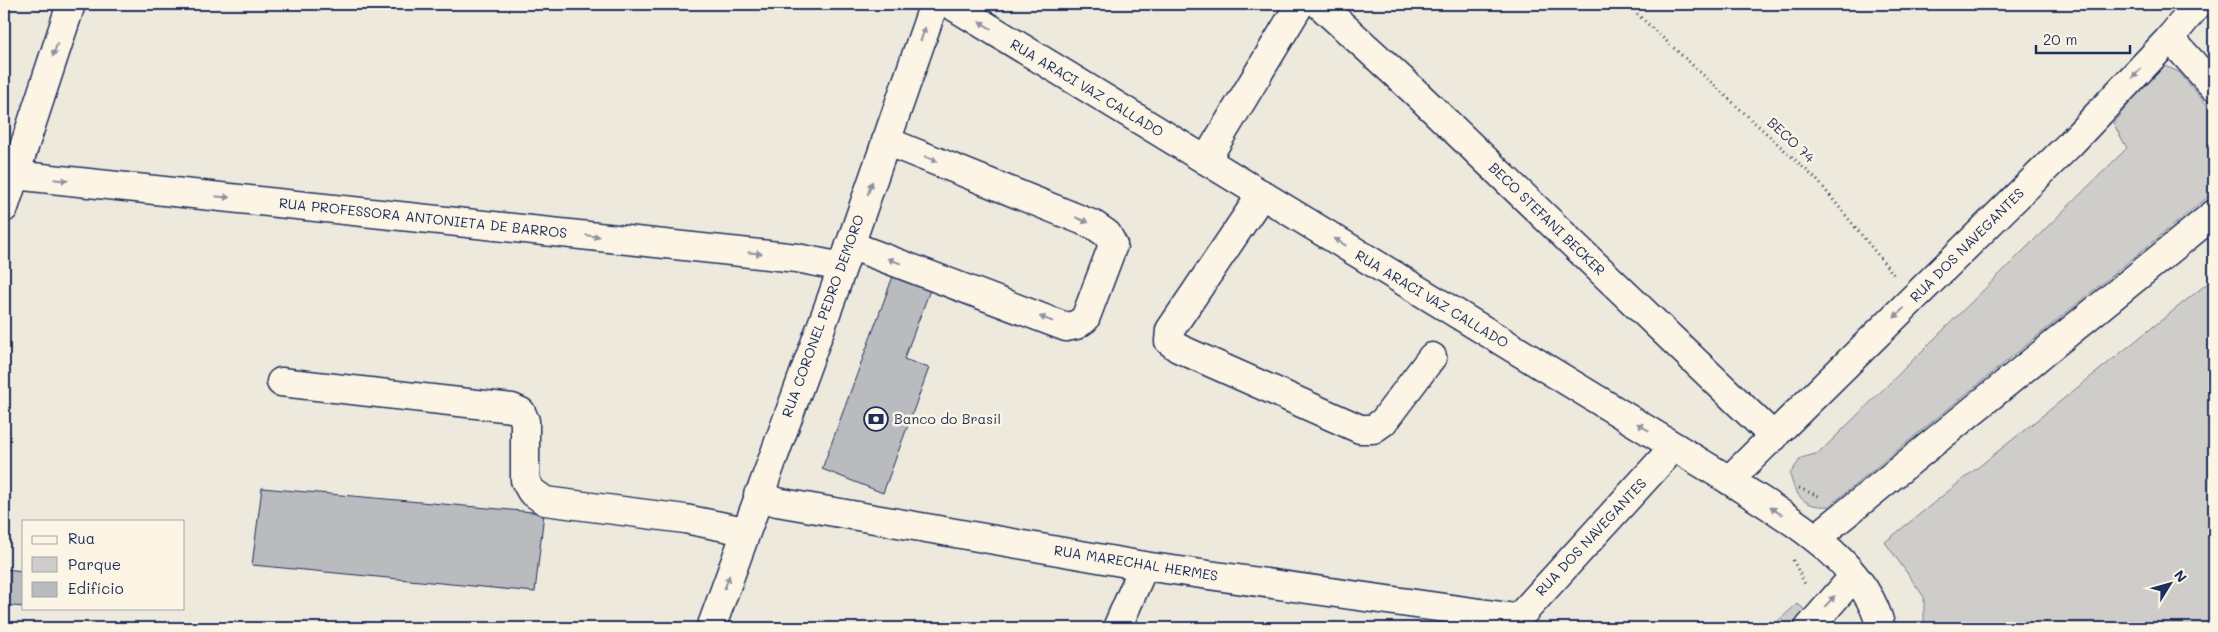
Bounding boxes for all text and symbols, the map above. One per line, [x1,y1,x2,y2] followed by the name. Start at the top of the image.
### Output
[978,21,991,30] one-way arrow
[2036,22,2129,54] scale bar
[919,26,927,41] one-way arrow
[2043,29,2077,49] text: 20 m
[1007,34,1168,141] street label: RUA ARACI VAZ CALLADO
[51,43,59,58] one-way arrow
[2131,67,2143,79] one-way arrow
[1764,113,1820,167] street label: BECO 74
[924,156,938,164] one-way arrow
[1485,158,1610,279] street label: BECO STEFANI BECKER
[54,176,70,184] one-way arrow
[867,180,874,195] one-way arrow
[1905,183,2028,306] street label: RUA DOS NAVEGANTES
[215,193,231,201] one-way arrow
[278,193,568,242] street label: RUA PROFESSORA ANTONIETA DE BARROS
[777,212,868,420] street label: RUA CORONEL PEDRO DEMORO
[1075,217,1089,225] one-way arrow
[586,232,602,240] one-way arrow
[1334,238,1347,247] one-way arrow
[1352,245,1513,352] street label: RUA ARACI VAZ CALLADO
[747,249,763,257] one-way arrow
[887,257,901,265] one-way arrow
[1893,307,1905,319] one-way arrow
[1038,315,1053,323] one-way arrow
[863,406,889,432] bank icon: Banco do Brasil
[894,409,1001,428] place label: Banco do Brasil
[1637,423,1650,432] one-way arrow
[1531,474,1650,600] street label: RUA DOS NAVEGANTES
[1769,506,1782,516] one-way arrow
[22,520,185,610] legend
[68,528,95,548] text: Rua
[1053,540,1220,585] street label: RUA MARECHAL HERMES
[68,554,121,574] text: Parque
[2146,560,2196,610] north arrow
[2170,566,2192,586] text: N
[724,575,731,590] one-way arrow
[68,578,124,598] text: Edifício
[1824,596,1836,608] one-way arrow

